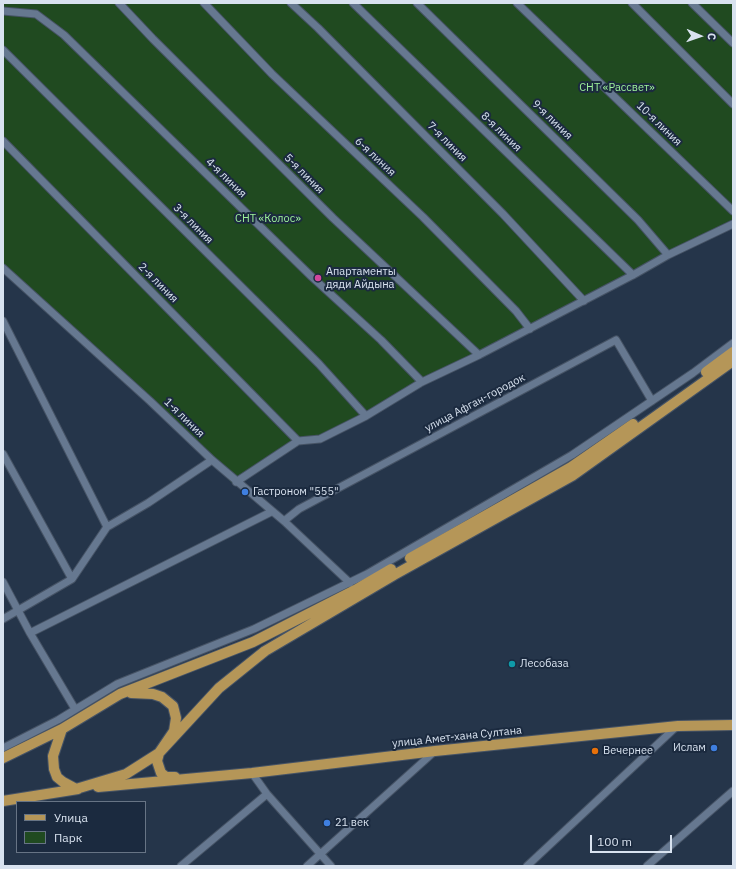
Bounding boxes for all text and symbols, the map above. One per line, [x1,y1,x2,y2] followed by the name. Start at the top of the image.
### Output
[680,16,720,56] north arrow
[705,33,719,40] text: С
[579,81,655,95] park label: СНТ «Рассвет»
[529,98,575,142] street label: 9-я линия
[634,99,684,149] street label: 10-я линия
[478,110,524,154] street label: 8-я линия
[424,119,470,165] street label: 7-я линия
[352,135,398,179] street label: 6-я линия
[281,151,327,197] street label: 5-я линия
[203,156,249,200] street label: 4-я линия
[170,201,216,247] street label: 3-я линия
[235,212,301,226] park label: СНТ «Колос»
[135,260,181,306] street label: 2-я линия
[326,265,396,291] place label: Апартаменты дяди Айдына
[313,273,323,283] marker: Апартаменты дяди Айдына
[423,371,527,435] street label: улица Афган-городок
[161,396,207,440] street label: 1-я линия
[253,485,339,499] place label: Гастроном "555"
[240,487,250,497] marker: Гастроном "555"
[520,657,569,671] place label: Лесобаза
[507,659,517,669] marker: Лесобаза
[391,724,523,750] street label: улица Амет-хана Султана
[673,741,706,755] place label: Ислам
[709,743,719,753] marker: Ислам
[603,744,653,758] place label: Вечернее
[590,746,600,756] marker: Вечернее
[16,801,146,853] legend
[54,810,88,825] text: Улица
[335,816,369,830] place label: 21 век
[322,818,332,828] marker: 21 век
[592,827,674,853] scale bar
[54,830,82,845] text: Парк
[597,834,632,849] text: 100 m

